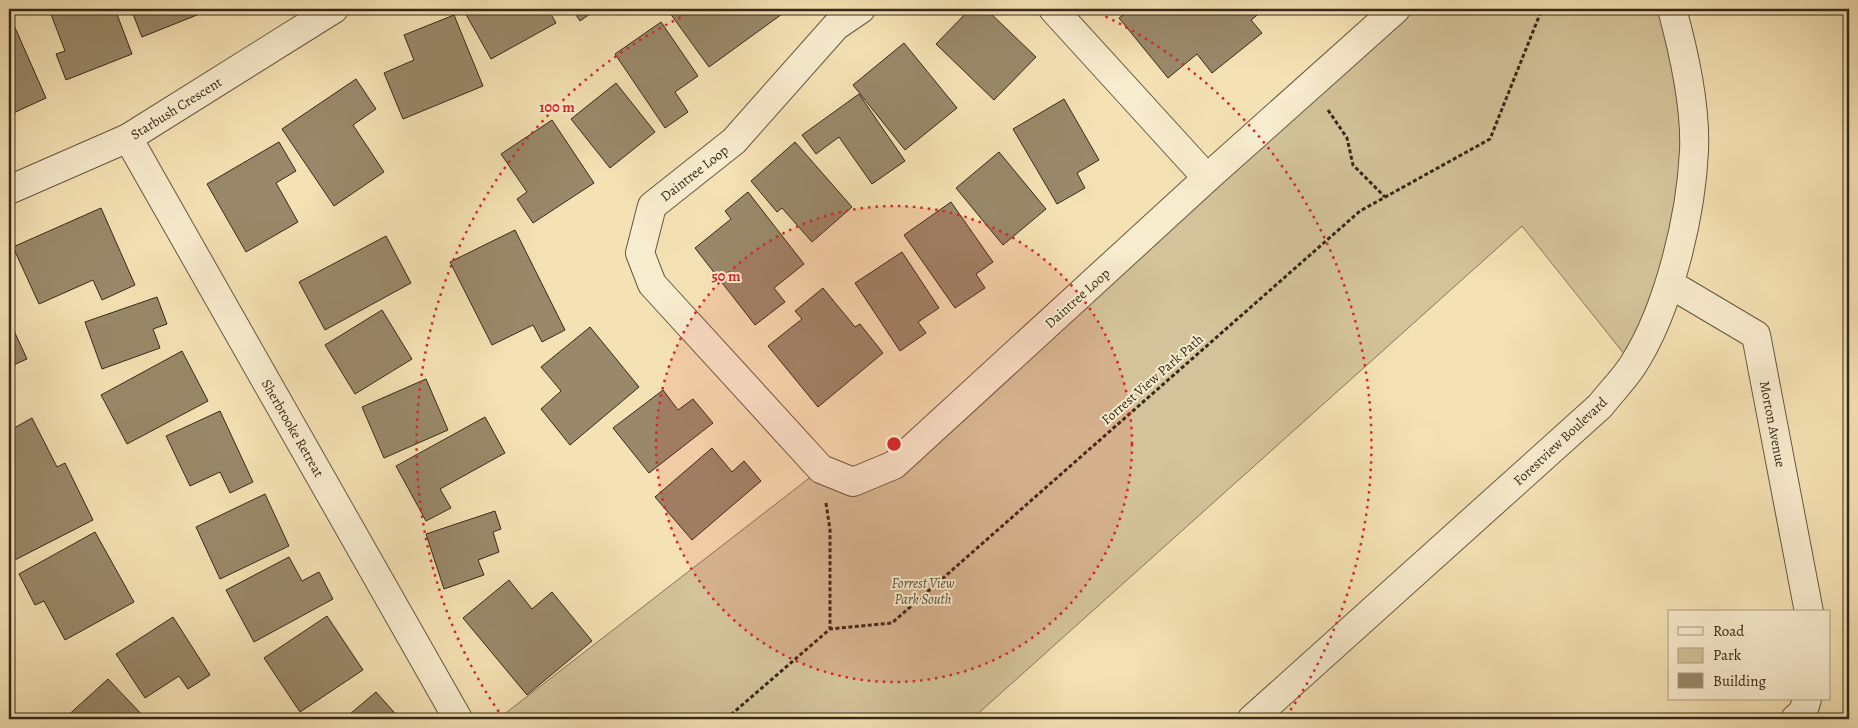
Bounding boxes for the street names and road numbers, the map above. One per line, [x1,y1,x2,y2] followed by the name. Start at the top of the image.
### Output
[127,73,226,144] street label: Starbush Crescent
[656,141,732,206] street label: Daintree Loop
[1041,264,1114,333] street label: Daintree Loop
[1097,329,1208,429] street label: Forrest View Park Path
[257,376,328,481] street label: Sherbrooke Retreat
[1755,379,1790,469] street label: Morton Avenue
[1509,392,1612,490] street label: Forestview Boulevard

